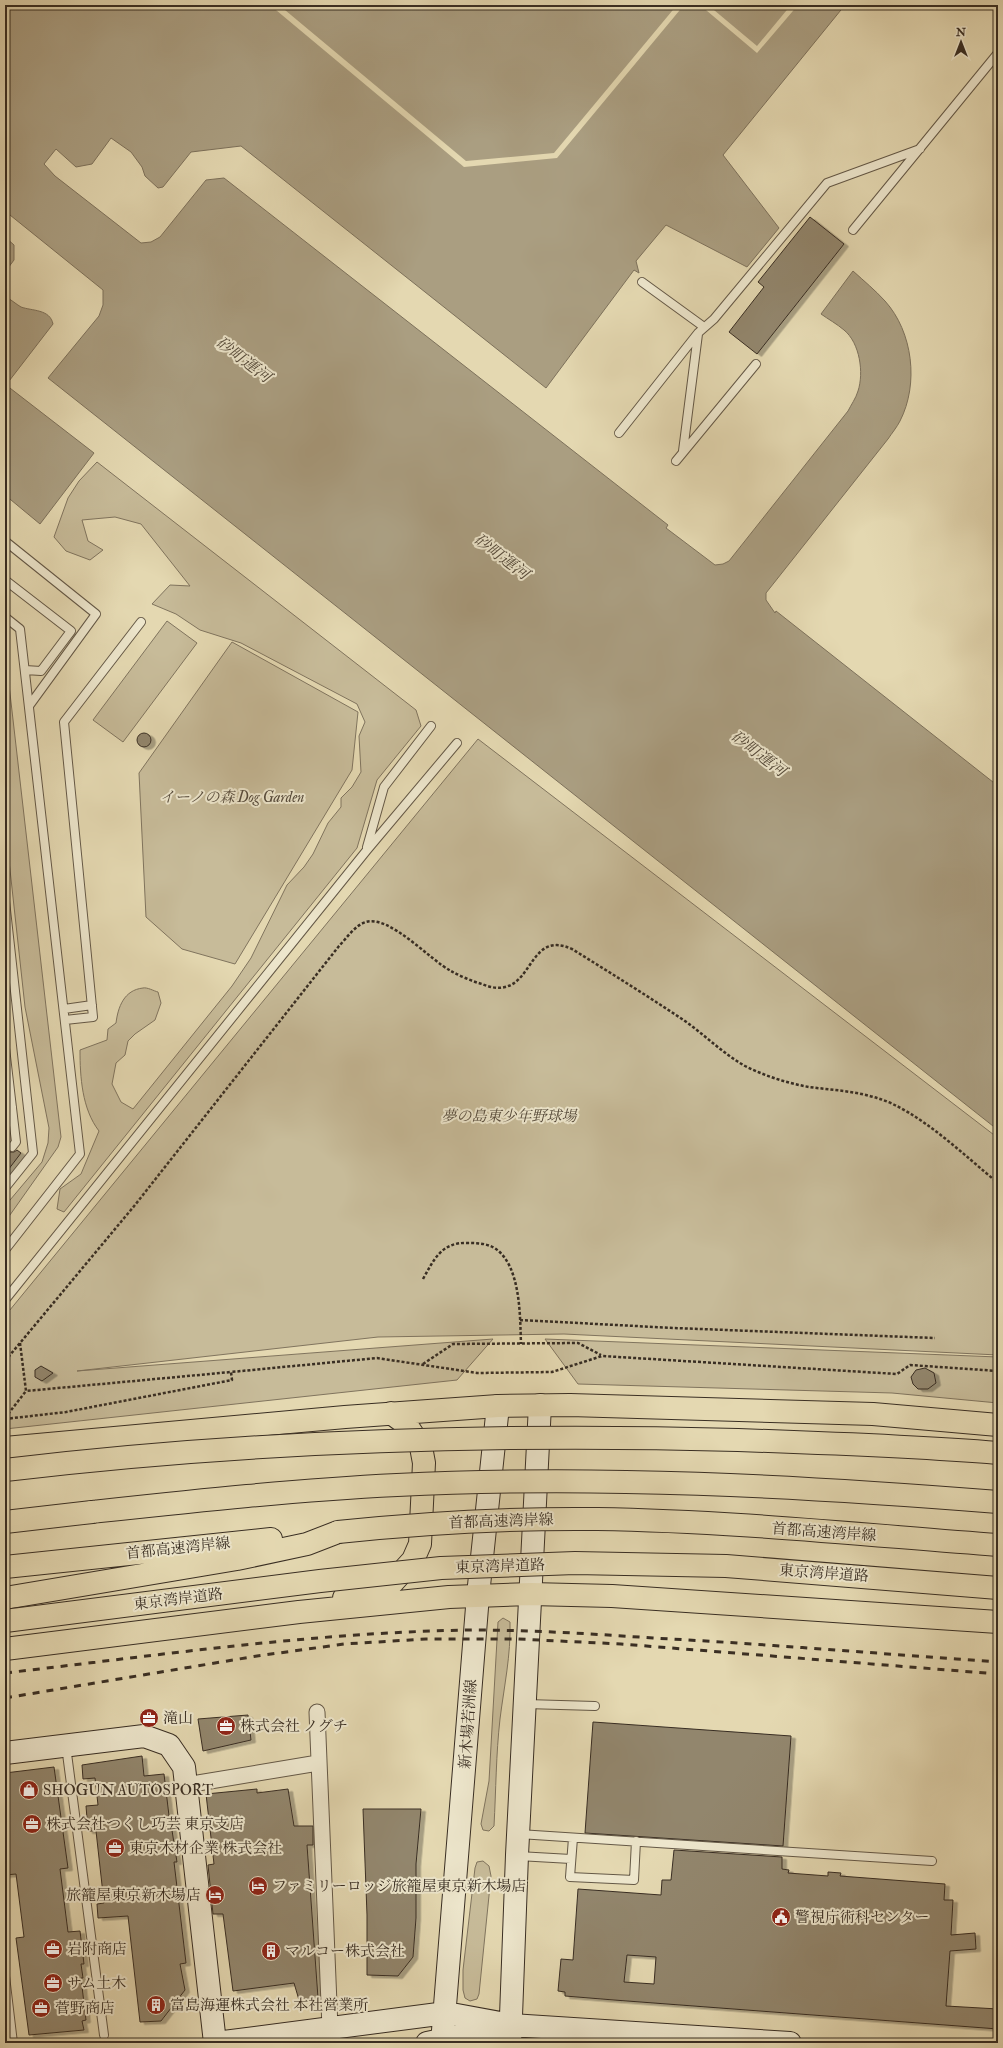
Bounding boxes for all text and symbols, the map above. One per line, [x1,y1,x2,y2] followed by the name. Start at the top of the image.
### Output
[941,22,981,62] north arrow
[955,26,967,39] text: N
[212,333,277,389] water label: 砂町運河
[470,530,535,586] water label: 砂町運河
[727,727,792,783] water label: 砂町運河
[160,788,304,807] park label: イーノの森 Dog Garden
[441,1107,578,1126] park label: 夢の島東少年野球場
[448,1510,554,1533] street label: 首都高速湾岸線
[771,1519,877,1546] street label: 首都高速湾岸線
[125,1534,231,1563] street label: 首都高速湾岸線
[455,1555,545,1578] street label: 東京湾岸道路
[778,1561,870,1586] street label: 東京湾岸道路
[132,1585,224,1614] street label: 東京湾岸道路
[456,1678,481,1770] street label: 新木場若洲線
[138,1707,160,1729] office icon: 滝山
[163,1709,193,1728] place label: 滝山
[215,1715,237,1737] office icon: 株式会社 ノグチ
[240,1717,348,1736] place label: 株式会社 ノグチ
[18,1779,40,1801] shop icon: SHOGUN AUTOSPORT
[43,1781,213,1800] place label: SHOGUN AUTOSPORT
[21,1813,43,1835] office icon: 株式会社つくし巧芸 東京支店
[46,1815,244,1834] place label: 株式会社つくし巧芸 東京支店
[104,1837,126,1859] office icon: 東京木材企業 株式会社
[129,1839,282,1858] place label: 東京木材企業 株式会社
[247,1875,269,1897] hotel icon: ファミリーロッジ旅籠屋東京新木場店
[272,1877,526,1896] place label: ファミリーロッジ旅籠屋東京新木場店
[204,1884,226,1906] hotel icon: 旅籠屋東京新木場店
[66,1886,201,1905] place label: 旅籠屋東京新木場店
[770,1906,792,1928] public building icon: 警視庁術科センター
[795,1908,929,1927] place label: 警視庁術科センター
[42,1938,64,1960] office icon: 岩附商店
[67,1940,127,1959] place label: 岩附商店
[260,1940,282,1962] building icon: マルコー株式会社
[285,1942,405,1961] place label: マルコー株式会社
[42,1972,64,1994] office icon: サム土木
[67,1974,126,1993] place label: サム土木
[145,1994,167,2016] building icon: 富島海運株式会社 本社営業所
[170,1996,368,2015] place label: 富島海運株式会社 本社営業所
[30,1997,52,2019] office icon: 菅野商店
[55,1999,115,2018] place label: 菅野商店

